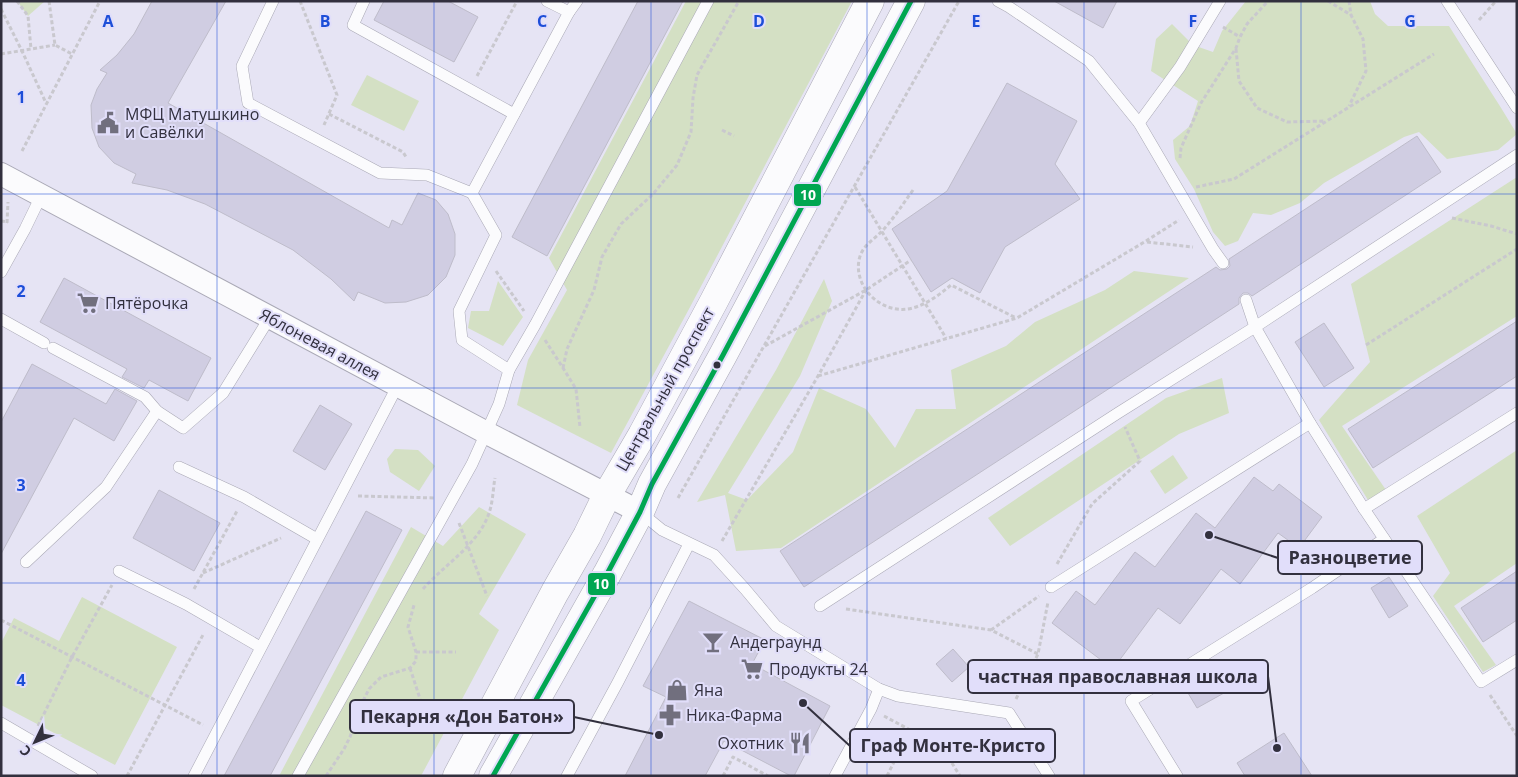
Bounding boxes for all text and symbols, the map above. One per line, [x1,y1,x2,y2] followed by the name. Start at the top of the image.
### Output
[102,10,114,32] text: A
[320,10,330,32] text: B
[537,10,547,32] text: C
[753,10,765,32] text: D
[972,10,981,32] text: E
[1189,10,1197,32] text: F
[1404,10,1416,32] text: G
[16,86,26,108] text: 1
[125,103,259,143] place label: МФЦ Матушкино и Савёлки
[95,110,121,136] public building icon: МФЦ Матушкино и Савёлки
[793,183,822,207] line badge: 10
[800,185,816,204] text: 10
[16,280,26,302] text: 2
[75,290,101,316] supermarket icon: Пятёрочка
[105,292,188,314] place label: Пятёрочка
[256,303,384,385] street label: Яблоневая аллея
[611,303,719,475] street label: Центральный проспект
[712,360,722,370] unlabelled marker
[16,474,26,496] text: 3
[1278,541,1422,574] callout: Разноцветие
[1288,545,1412,569] text: Разноцветие
[587,572,616,596] line badge: 10
[593,574,609,593] text: 10
[700,629,726,655] bar icon: Андеграунд
[730,631,821,653] place label: Андеграунд
[739,656,765,682] supermarket icon: Продукты 24
[769,658,868,680] place label: Продукты 24
[968,660,1268,693] callout: частная православная школа
[978,664,1258,688] text: частная православная школа
[16,669,26,691] text: 4
[664,677,690,703] shop icon: Яна
[694,679,723,701] place label: Яна
[350,700,574,733] callout: Пекарня «Дон Батон»
[657,702,683,728] pharmacy icon: Ника-Фарма
[360,704,564,728] text: Пекарня «Дон Батон»
[686,704,782,726] place label: Ника-Фарма
[10,717,60,767] north arrow
[850,729,1055,762] callout: Граф Монте-Кристо
[787,730,813,756] restaurant icon: Охотник
[717,732,785,754] place label: Охотник
[861,733,1045,757] text: Граф Монте-Кристо
[15,741,35,761] text: С

